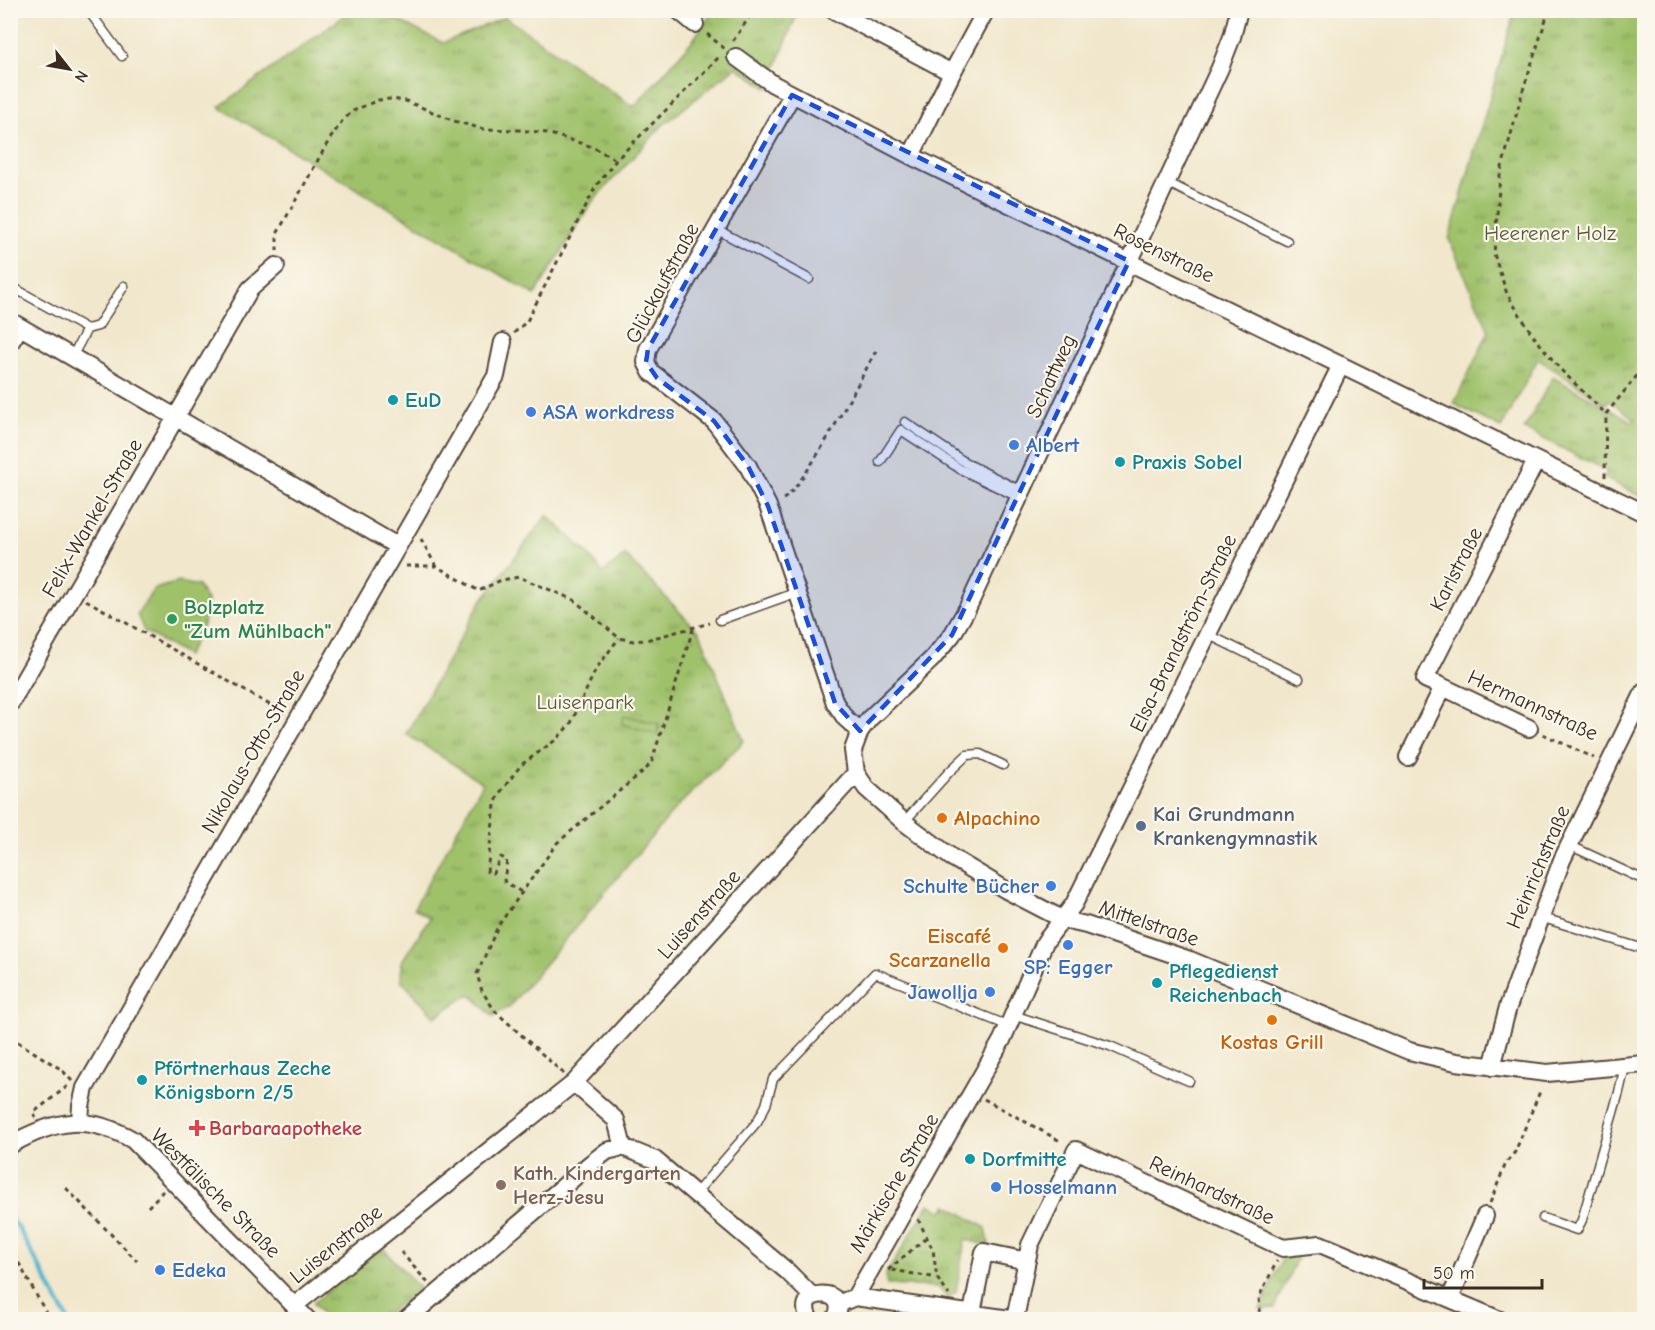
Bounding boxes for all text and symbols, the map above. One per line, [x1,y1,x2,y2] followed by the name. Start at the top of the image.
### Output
[39,39,99,99] north arrow
[71,67,91,85] text: N
[1110,218,1218,288] street label: Rosenstraße
[620,219,704,347] street label: Glückaufstraße
[1484,221,1616,245] park label: Heerener Holz
[1021,330,1081,422] street label: Schattweg
[405,388,441,412] place label: EuD
[386,393,400,407] marker: EuD
[543,400,674,424] place label: ASA workdress
[524,405,538,419] marker: ASA workdress
[1026,433,1080,457] place label: Albert
[37,434,147,602] street label: Felix-Wankel-Straße
[1007,438,1021,452] marker: Albert
[1132,450,1243,474] place label: Praxis Sobel
[1113,455,1127,469] marker: Praxis Sobel
[1425,523,1487,615] street label: Karlstraße
[1125,530,1241,736] street label: Elsa-Brandström-Straße
[184,595,331,643] place label: Bolzplatz "Zum Mühlbach"
[165,612,179,626] marker: Bolzplatz "Zum Mühlbach"
[1464,664,1602,746] street label: Hermannstraße
[196,665,310,837] street label: Nikolaus-Otto-Straße
[536,690,634,714] park label: Luisenpark
[1153,802,1318,850] place label: Kai Grundmann Krankengymnastik
[1501,802,1575,932] street label: Heinrichstraße
[954,806,1041,830] place label: Alpachino
[935,811,949,825] marker: Alpachino
[1134,819,1148,833] marker: Kai Grundmann Krankengymnastik
[653,864,745,964] street label: Luisenstraße
[903,874,1040,898] place label: Schulte Bücher
[1044,879,1058,893] marker: Schulte Bücher
[1096,895,1202,951] street label: Mittelstraße
[889,924,991,972] place label: Eiscafé Scarzanella
[1061,938,1075,952] marker: SP: Egger
[996,941,1010,955] marker: Eiscafé Scarzanella
[1024,955,1113,979] place label: SP: Egger
[1169,959,1282,1007] place label: Pflegedienst Reichenbach
[1150,976,1164,990] marker: Pflegedienst Reichenbach
[908,980,978,1004] place label: Jawollja
[983,985,997,999] marker: Jawollja
[1265,1013,1279,1027] marker: Kostas Grill
[1220,1030,1324,1054] place label: Kostas Grill
[154,1056,331,1104] place label: Pförtnerhaus Zeche Königsborn 2/5
[135,1073,149,1087] marker: Pförtnerhaus Zeche Königsborn 2/5
[844,1109,944,1257] street label: Märkische Straße
[209,1116,362,1140] place label: Barbaraapotheke
[190,1121,204,1135] marker: Barbaraapotheke
[146,1123,286,1263] street label: Westfälische Straße
[982,1147,1067,1171] place label: Dorfmitte
[1146,1151,1278,1229] street label: Reinhardstraße
[963,1152,977,1166] marker: Dorfmitte
[513,1161,681,1209] place label: Kath. Kindergarten Herz-Jesu
[1008,1175,1117,1199] place label: Hosselmann
[494,1178,508,1192] marker: Kath. Kindergarten Herz-Jesu
[989,1180,1003,1194] marker: Hosselmann
[285,1200,387,1288] street label: Luisenstraße
[1424,1252,1542,1290] scale bar
[172,1258,226,1282] place label: Edeka
[153,1263,167,1277] marker: Edeka
[1433,1263,1475,1284] text: 50 m

